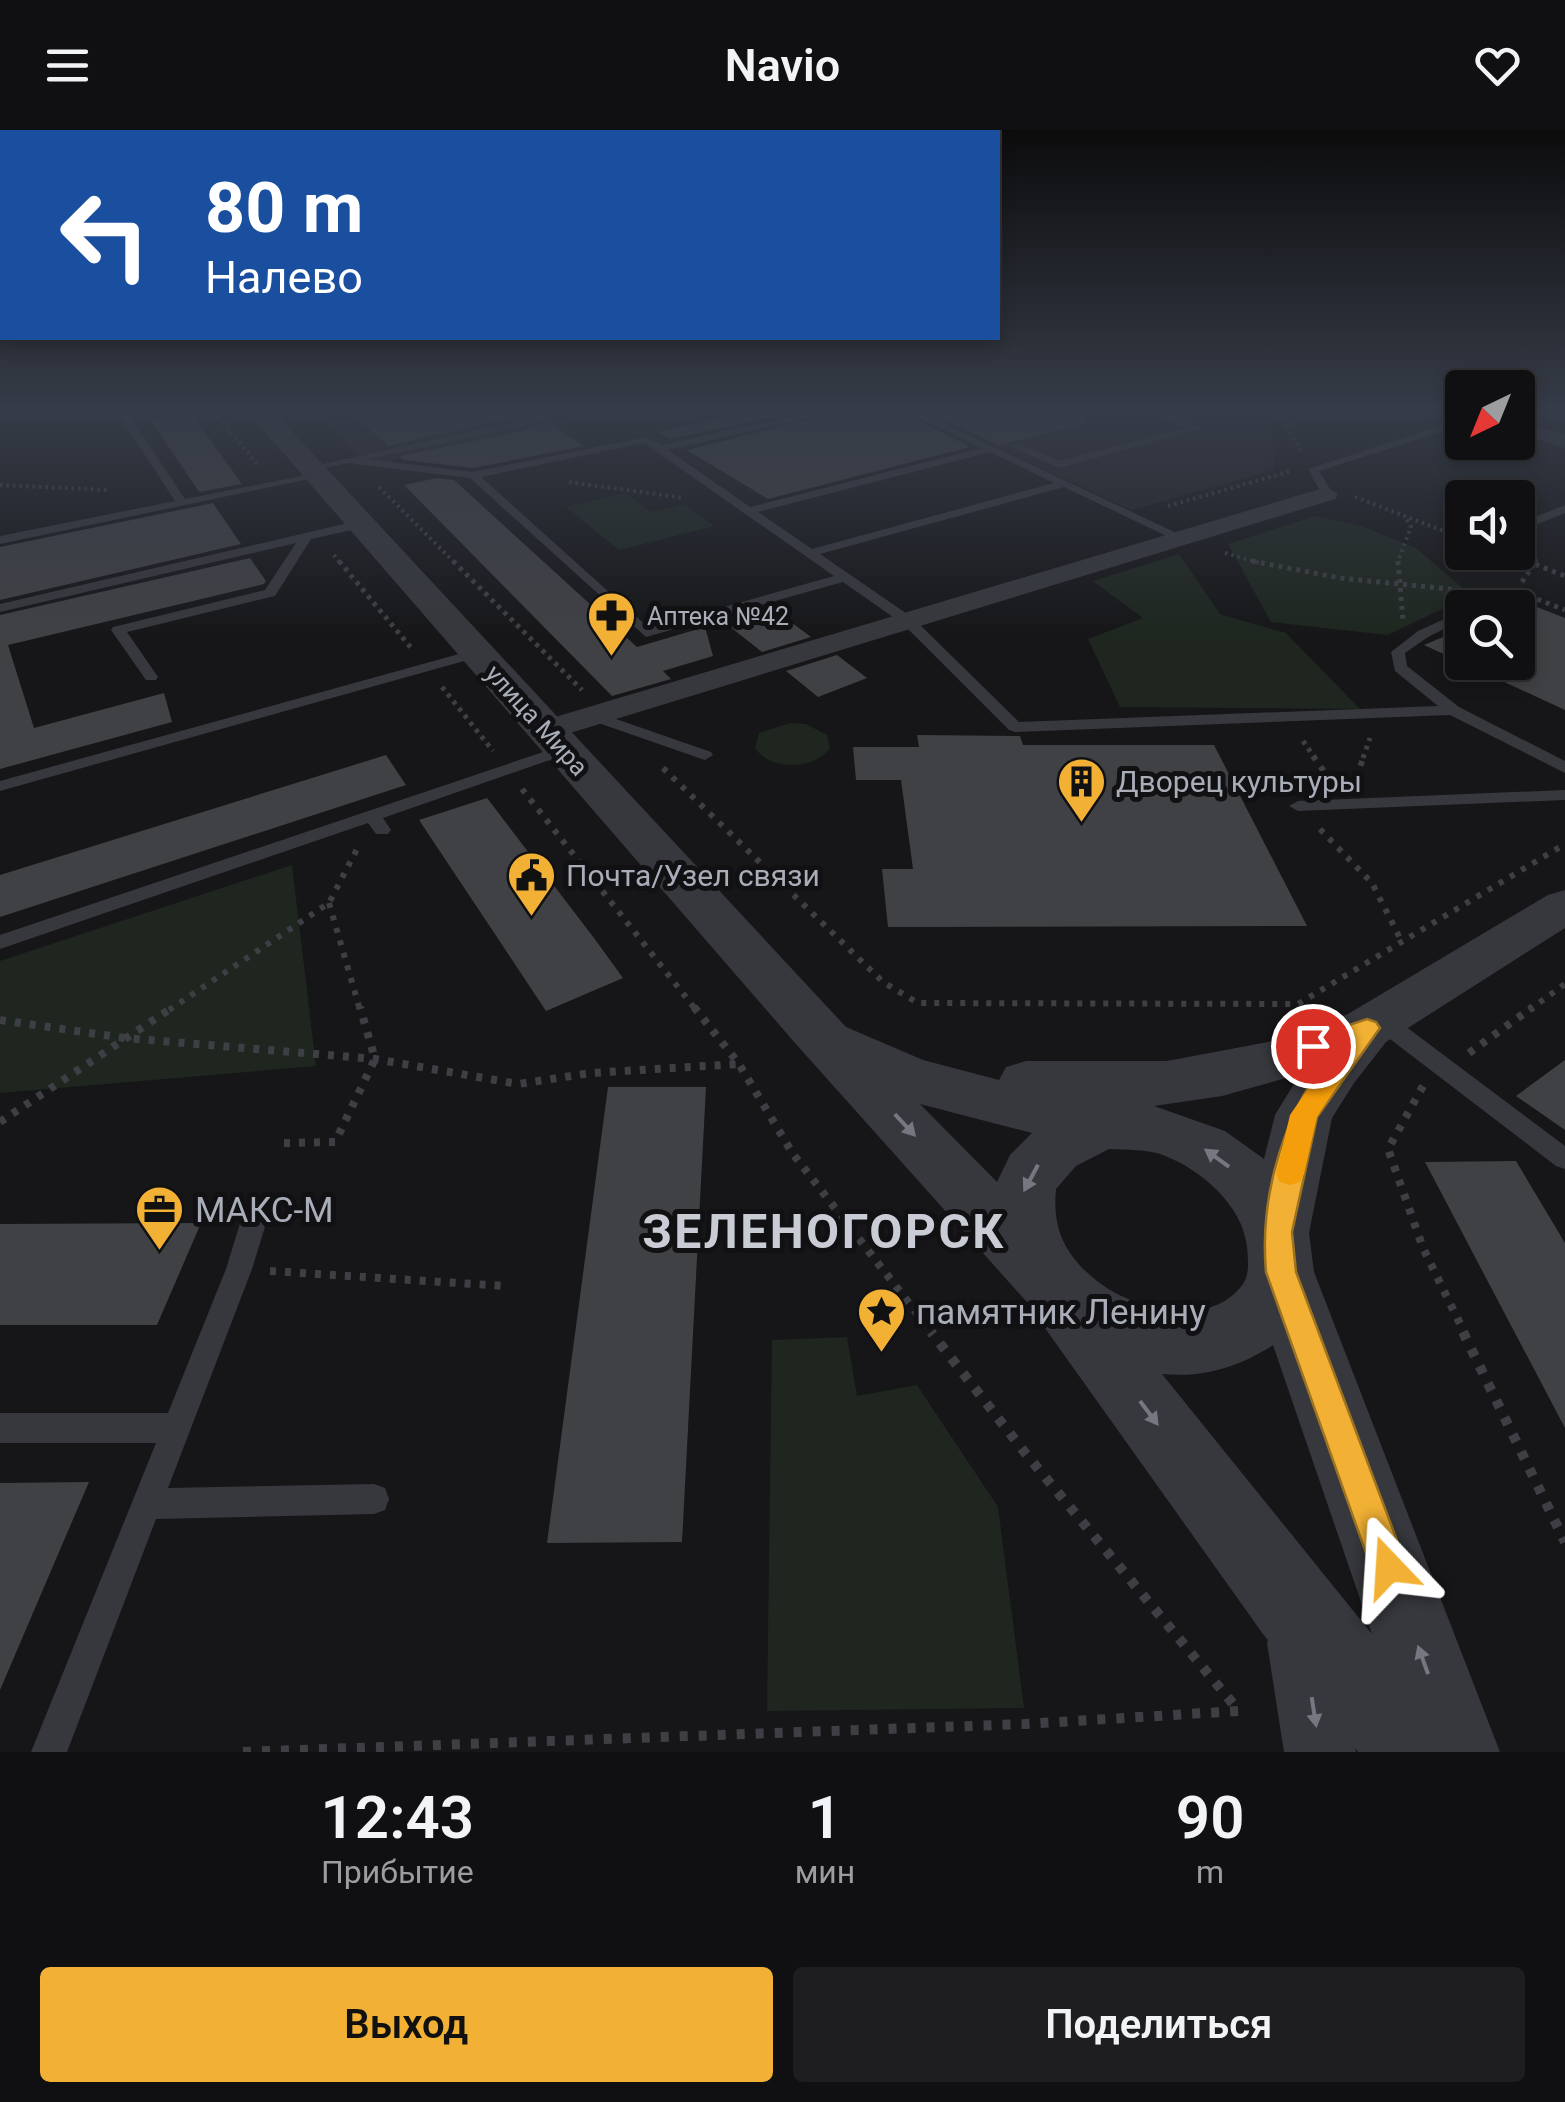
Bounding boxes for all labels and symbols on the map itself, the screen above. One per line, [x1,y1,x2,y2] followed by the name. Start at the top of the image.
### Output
[1445,370,1535,460] north arrow
[586,590,638,658] pharmacy icon: Аптека №42
[647,602,789,631] place label: Аптека №42
[479,659,594,782] street label: улица Мира
[1055,756,1107,824] building icon: Дворец культуры
[1116,764,1362,799] place label: Дворец культуры
[505,850,557,918] public building icon: Почта/Узел связи
[566,858,820,893] place label: Почта/Узел связи
[1271,1004,1356,1089] pin
[893,1113,916,1137] one-way arrow
[1204,1149,1230,1169] one-way arrow
[1023,1164,1040,1193] one-way arrow
[134,1184,186,1252] office icon: МАКС-М
[195,1190,334,1231] place label: МАКС-М
[642,1203,1006,1260] district label: ЗЕЛЕНОГОРСК
[855,1286,907,1354] place icon: памятник Ленину
[916,1292,1206,1333] place label: памятник Ленину
[1138,1400,1158,1426] one-way arrow
[1337,1515,1441,1619] position arrow
[1415,1645,1430,1675] one-way arrow
[1307,1697,1323,1729] one-way arrow

